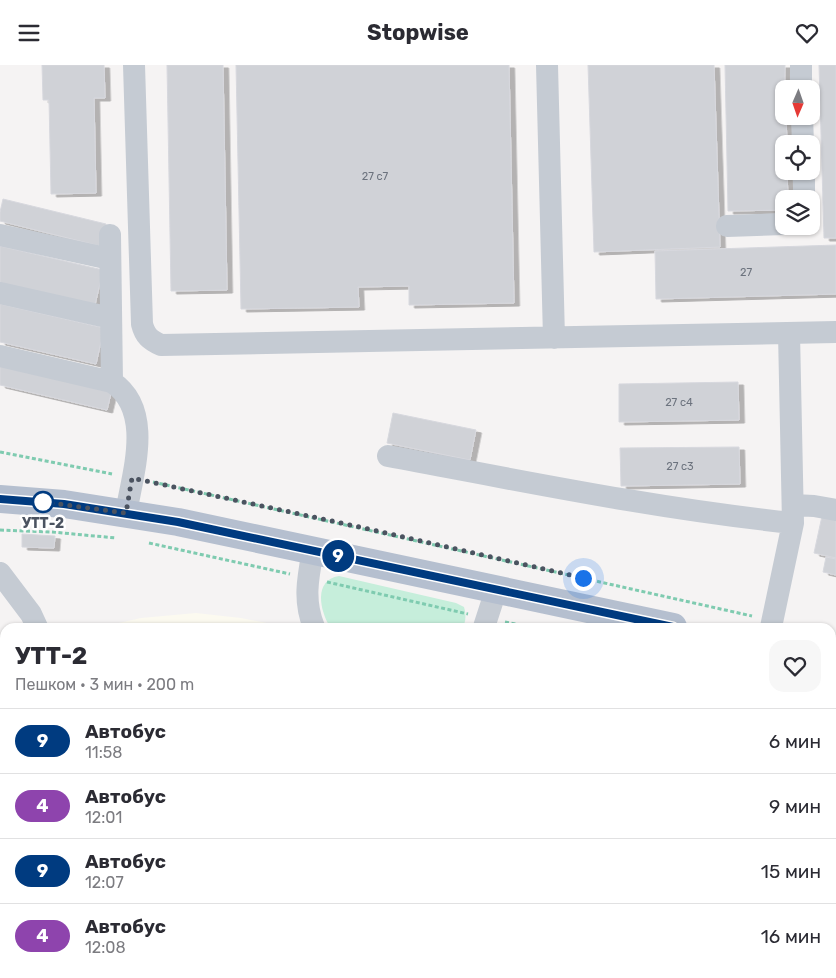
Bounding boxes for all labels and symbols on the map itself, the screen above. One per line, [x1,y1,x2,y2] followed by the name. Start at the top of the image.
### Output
[775,80,820,125] north arrow
[362,170,389,183] house number: 27 с7
[740,266,752,279] house number: 27
[665,396,693,409] house number: 27 с4
[666,460,694,473] house number: 27 с3
[32,491,54,513] marker: УТТ-2
[22,515,64,532] place label: УТТ-2
[322,540,354,572] line badge: 9
[571,566,596,591] your location

